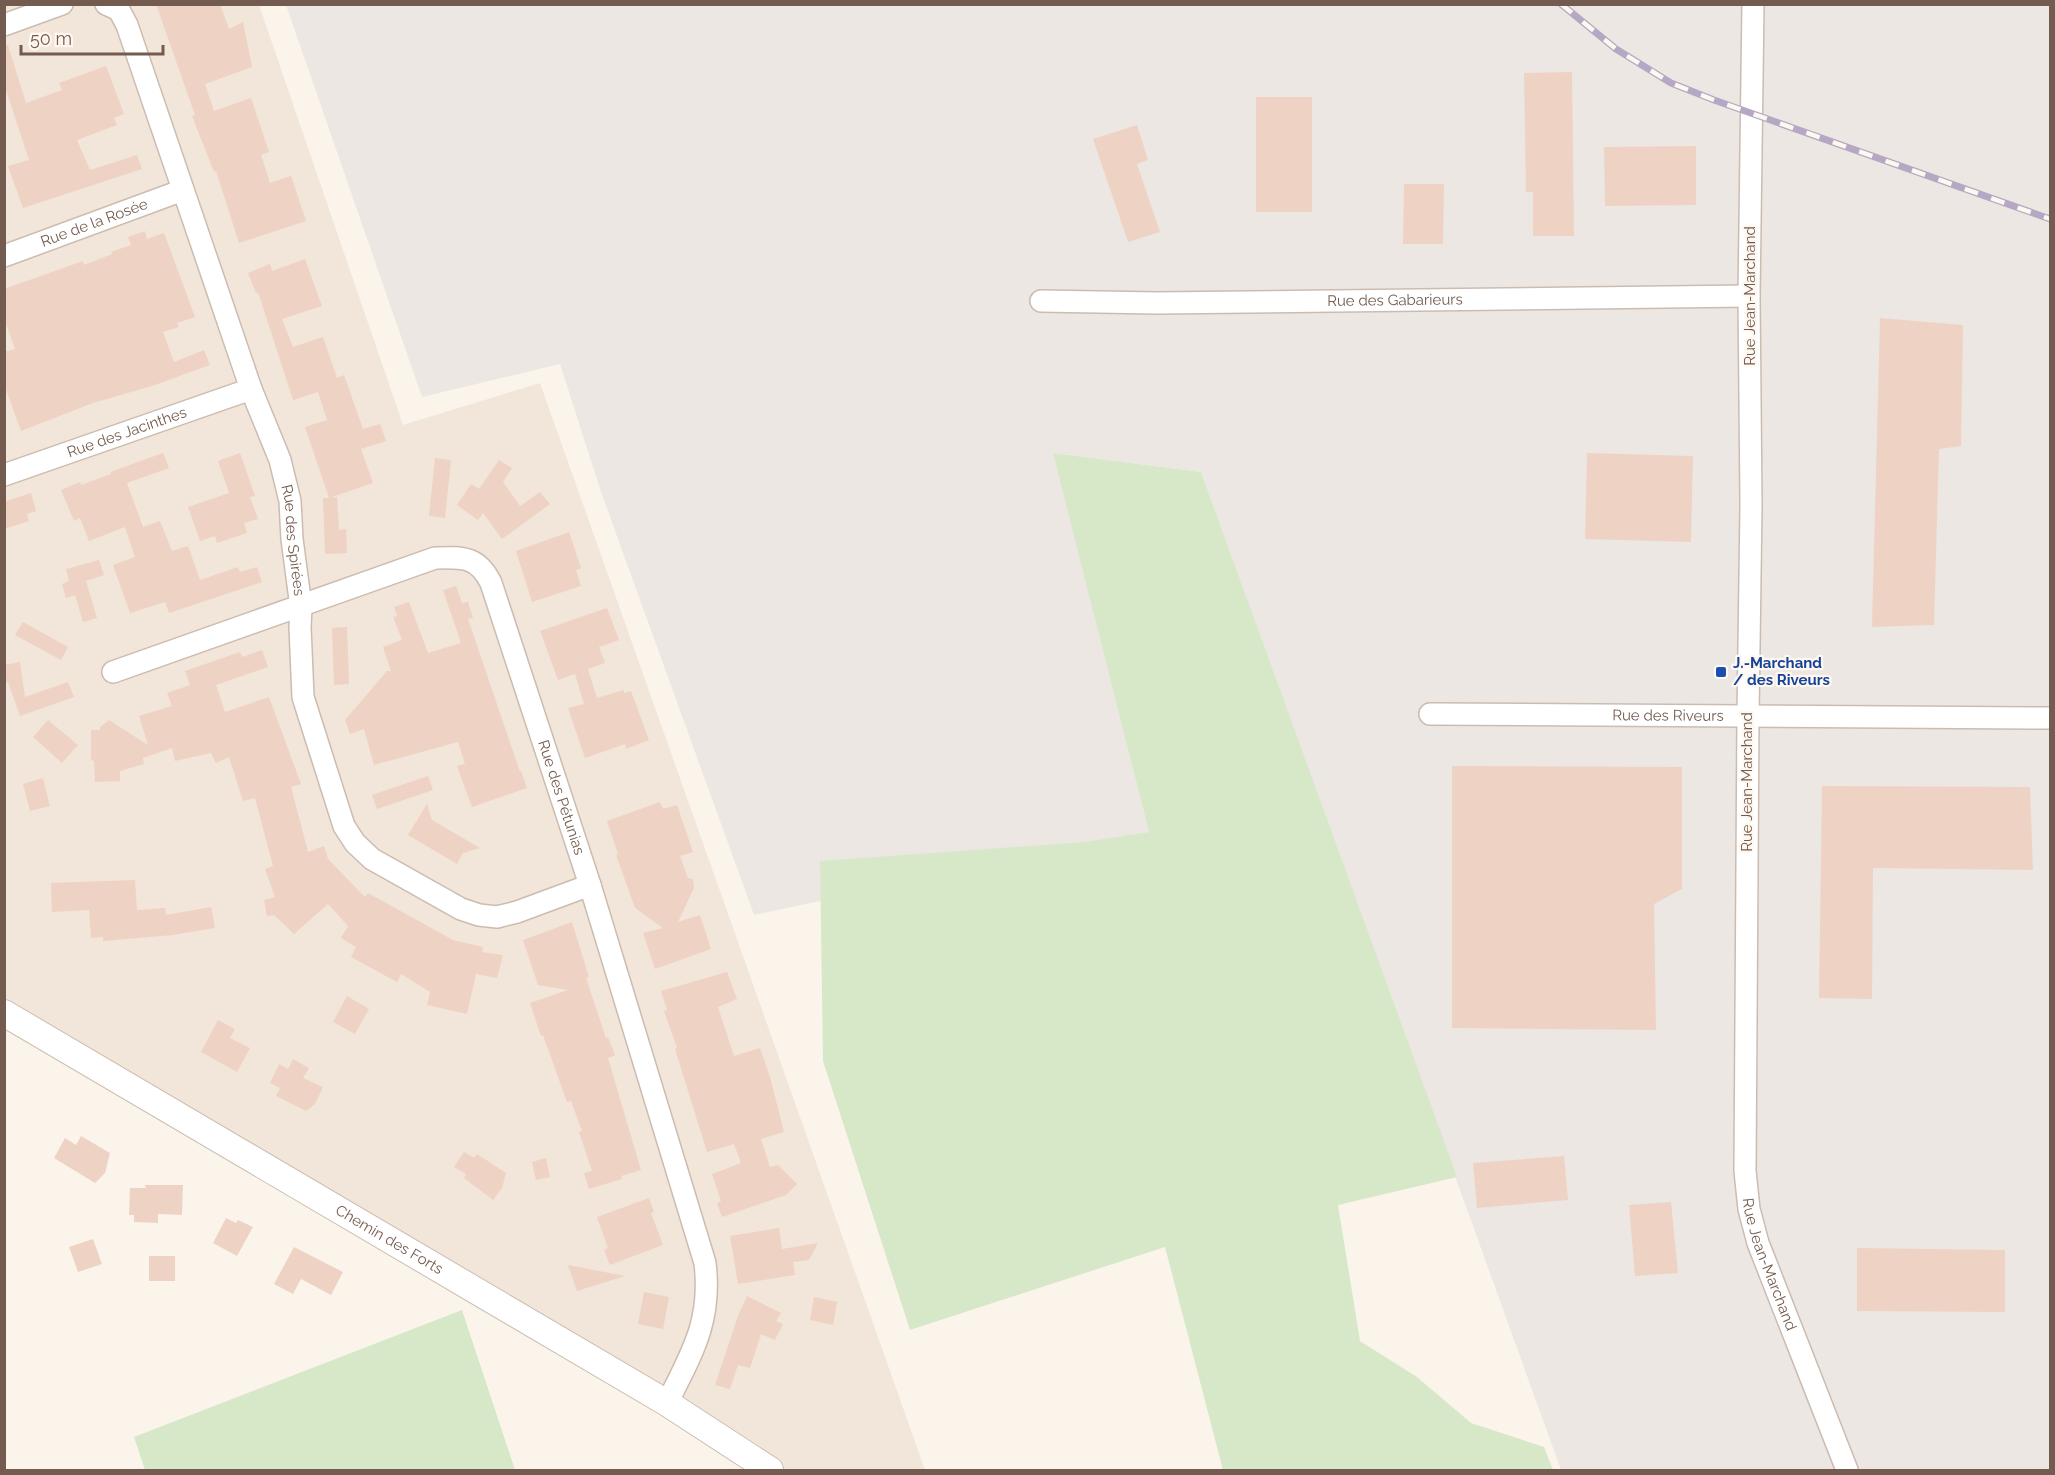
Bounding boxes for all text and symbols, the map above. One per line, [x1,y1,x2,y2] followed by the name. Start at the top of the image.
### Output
[21,18,164,56] scale bar
[30,28,72,49] text: 50 m
[38,195,150,251] street label: Rue de la Rosée
[1741,226,1759,366] street label: Rue Jean-Marchand
[1327,290,1463,310] street label: Rue des Gabarieurs
[65,403,189,461] street label: Rue des Jacinthes
[277,483,308,597] street label: Rue des Spirées
[1733,654,1830,689] place label: J.-Marchand / des Riveurs
[1714,665,1728,679] marker: J.-Marchand / des Riveurs
[1612,706,1724,725] street label: Rue des Riveurs
[1738,712,1756,852] street label: Rue Jean-Marchand
[534,738,589,857] street label: Rue des Pétunias
[1739,1197,1800,1333] street label: Rue Jean-Marchand
[332,1201,446,1278] street label: Chemin des Forts

